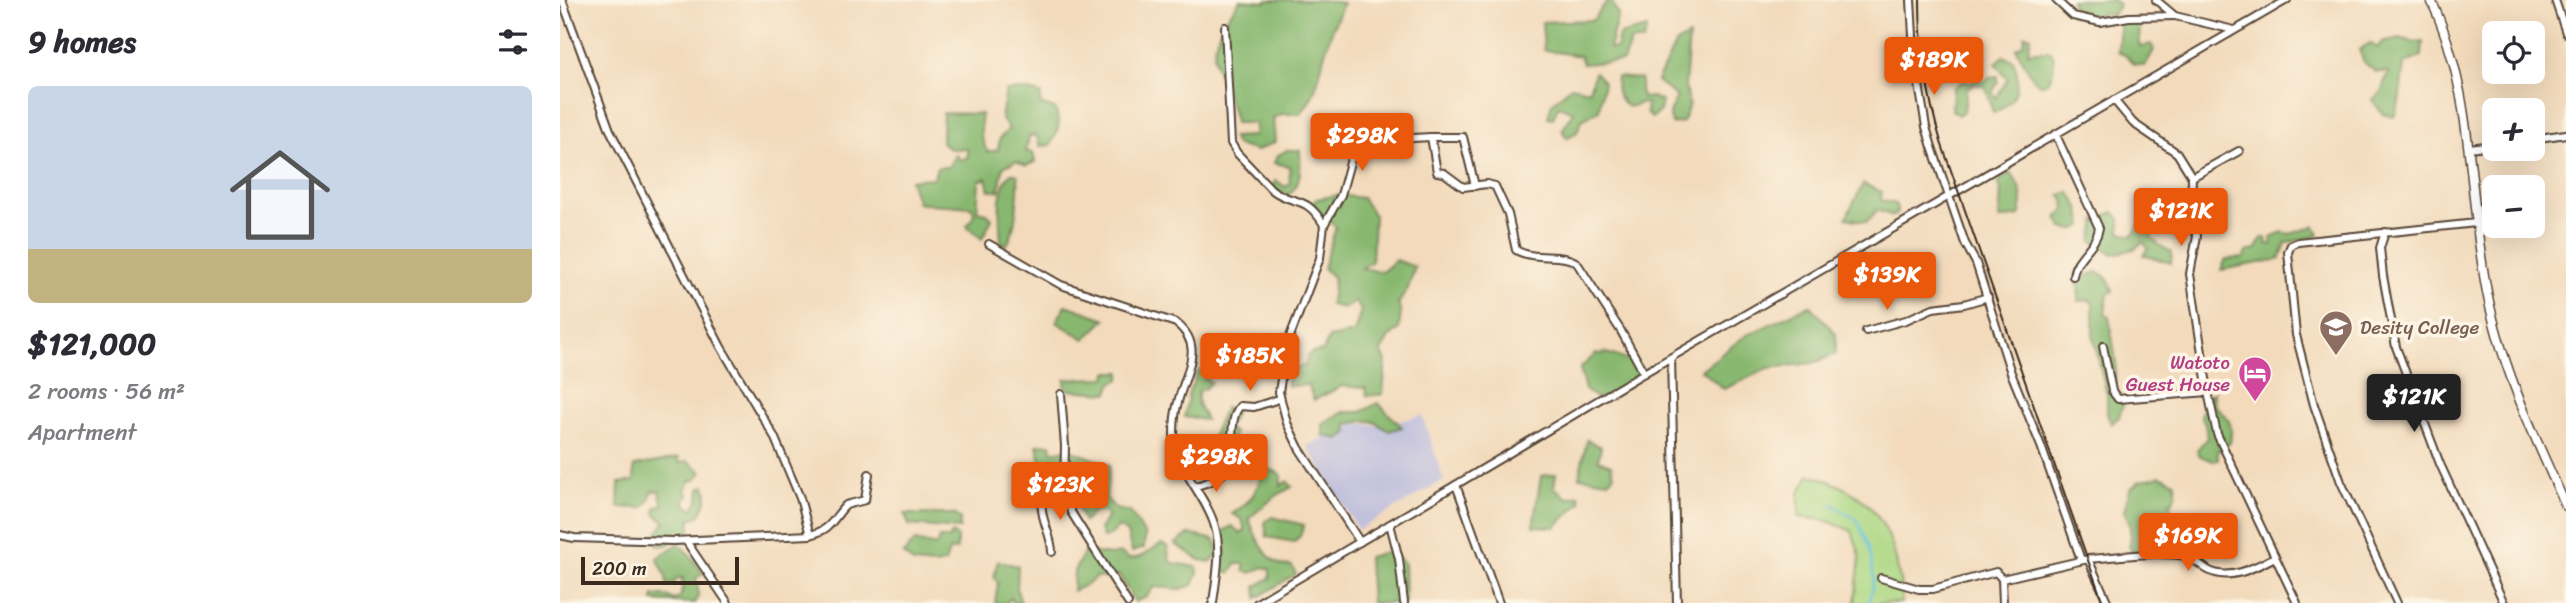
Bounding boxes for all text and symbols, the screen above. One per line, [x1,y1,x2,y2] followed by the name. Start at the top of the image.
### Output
[28,15,136,69] text: 9 homes
[2482,21,2545,238] map controls
[2482,21,2545,84] button: locate
[494,23,532,61] icon: filters
[1885,38,1983,97] pin: $189K
[1900,39,1968,80] text: $189K
[2482,98,2545,161] button: +
[1313,114,1411,173] pin: $298K
[1327,115,1397,156] text: $298K
[217,132,343,258] icon: home
[2482,175,2545,238] button: −
[2132,188,2230,248] pin: $121K
[2150,190,2212,231] text: $121K
[1838,252,1936,312] pin: $139K
[1854,254,1920,295] text: $139K
[2317,308,2355,357] school or university icon: Desity College
[2360,311,2480,344] place label: Desity College
[28,317,156,371] text: $121,000
[1201,334,1299,393] pin: $185K
[1216,335,1284,376] text: $185K
[2126,346,2230,401] place label: Watoto Guest House
[2236,354,2274,403] hotel icon: Watoto Guest House
[28,371,185,412] text: 2 rooms · 56 m²
[2365,374,2463,434] pin: $121K
[2383,376,2445,417] text: $121K
[28,412,137,453] text: Apartment
[1167,434,1265,494] pin: $298K
[1181,436,1251,477] text: $298K
[1011,462,1109,522] pin: $123K
[1027,464,1093,505] text: $123K
[2139,514,2237,573] pin: $169K
[2155,515,2221,556] text: $169K
[592,552,647,585] text: 200 m
[581,554,738,586] scale bar

